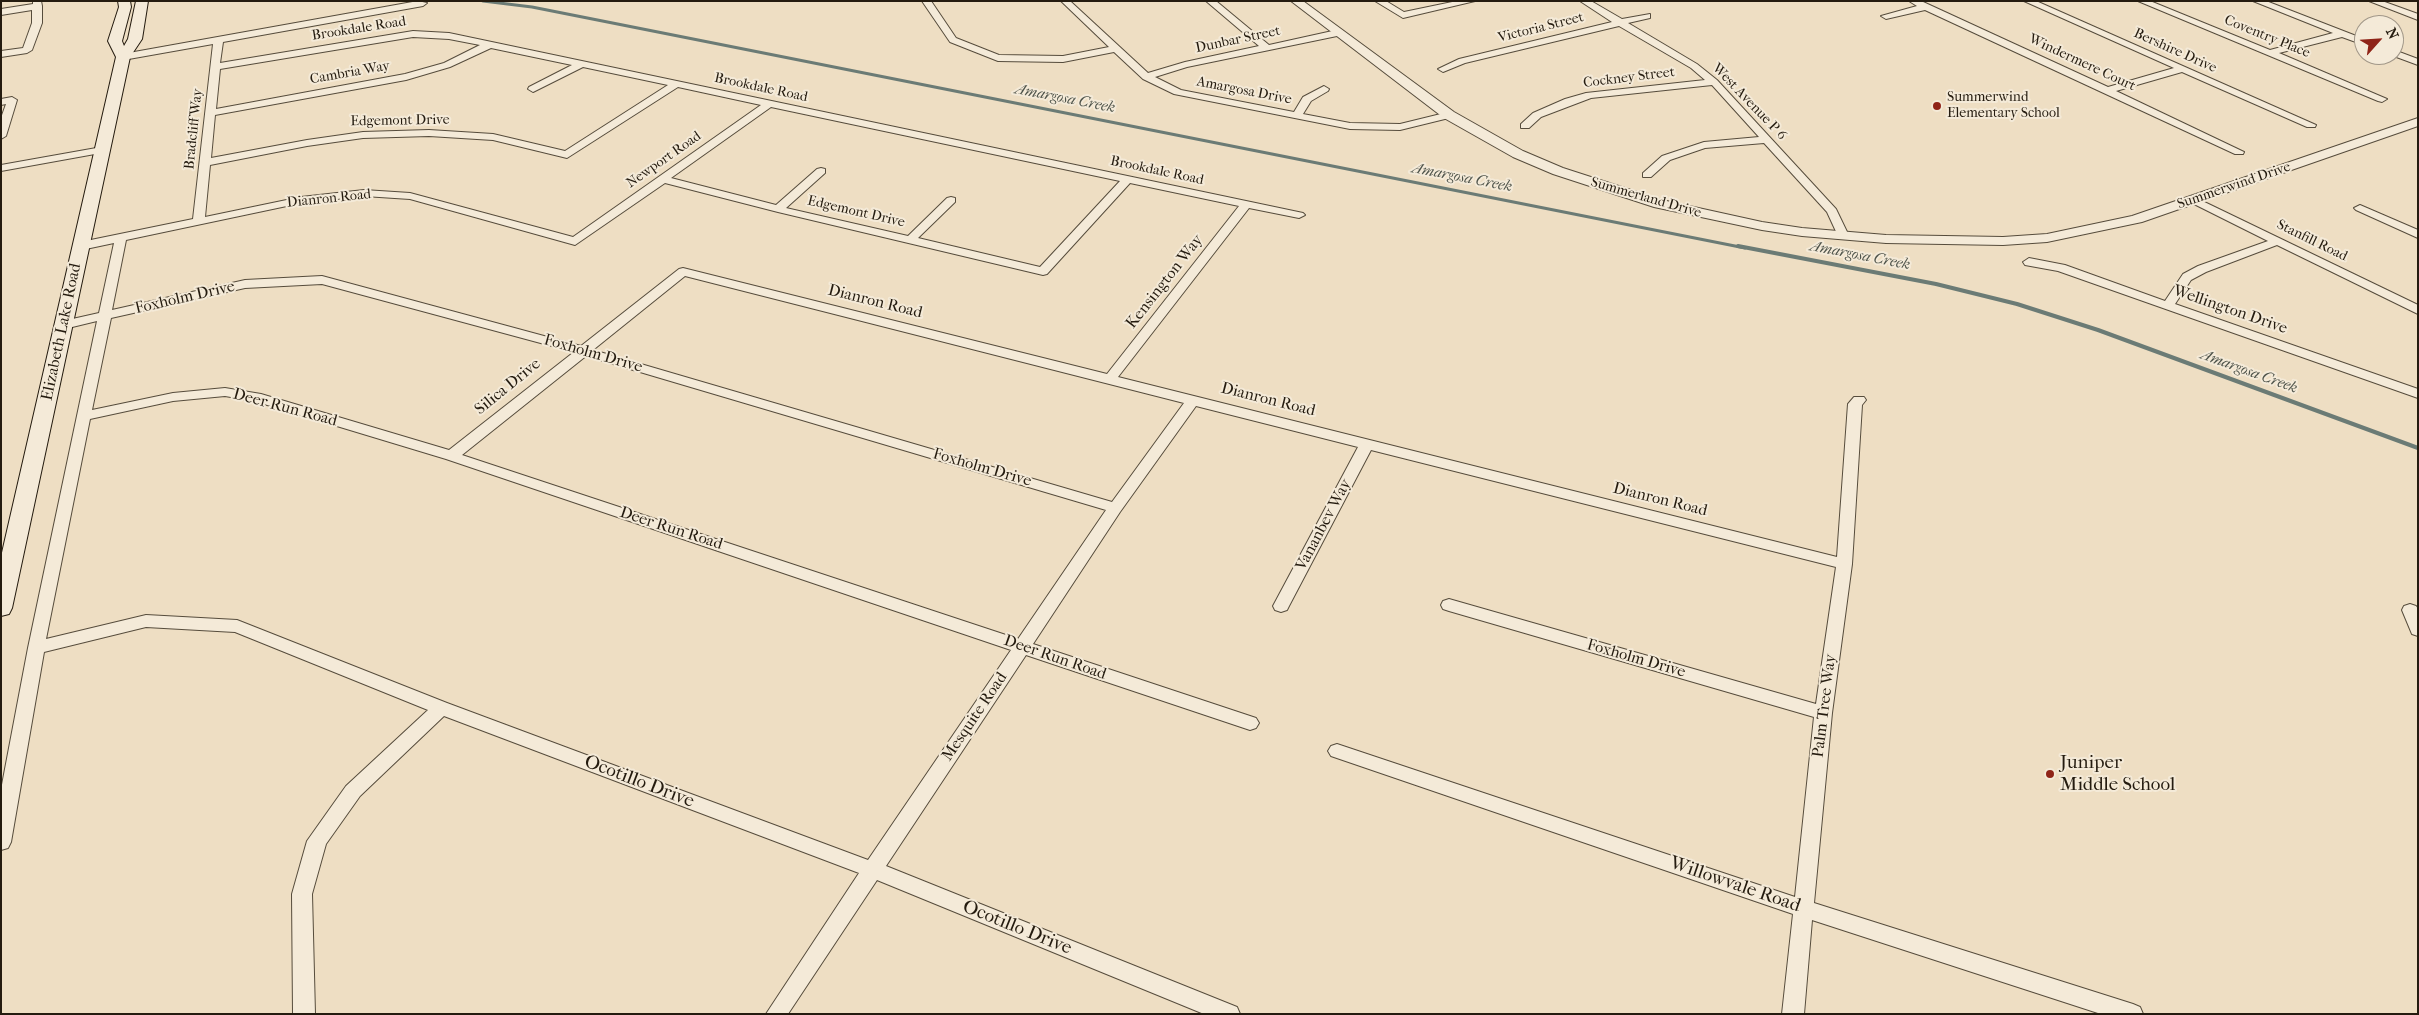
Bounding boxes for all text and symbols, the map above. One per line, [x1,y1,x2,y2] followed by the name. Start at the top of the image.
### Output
[1496,9,1586,47] street label: Victoria Street
[2222,12,2312,62] street label: Coventry Place
[311,13,407,45] street label: Brookdale Road
[2354,15,2404,65] north arrow
[1194,23,1282,57] street label: Dunbar Street
[2131,25,2219,77] street label: Bershire Drive
[2382,25,2402,42] text: N
[2026,31,2138,95] street label: Windermere Court
[309,58,391,88] street label: Cambria Way
[1708,60,1790,144] street label: West Avenue P 6
[1582,64,1676,92] street label: Cockney Street
[713,70,809,106] street label: Brookdale Road
[1195,74,1293,108] street label: Amargosa Drive
[1013,80,1117,118] water label: Amargosa Creek
[181,88,207,170] street label: Bradcliff Way
[1947,90,2060,122] place label: Summerwind Elementary School
[1931,100,1943,112] marker: Summerwind Elementary School
[350,112,450,130] street label: Edgemont Drive
[623,128,705,192] street label: Newport Road
[1109,153,1205,189] street label: Brookdale Road
[1410,159,1514,197] water label: Amargosa Creek
[2175,159,2293,213] street label: Summerwind Drive
[1589,174,1703,222] street label: Summerland Drive
[286,186,372,212] street label: Dianron Road
[806,193,906,231] street label: Edgemont Drive
[2274,217,2350,265] street label: Stanfill Road
[1122,231,1208,333] street label: Kensington Way
[1808,237,1912,275] water label: Amargosa Creek
[38,262,86,402] street label: Elizabeth Lake Road
[133,277,237,319] street label: Foxholm Drive
[826,281,924,323] street label: Dianron Road
[2170,281,2290,339] street label: Wellington Drive
[541,331,645,377] street label: Foxholm Drive
[2198,346,2300,398] water label: Amargosa Creek
[471,355,545,419] street label: Silica Drive
[1219,379,1317,421] street label: Dianron Road
[231,385,339,431] street label: Deer Run Road
[930,445,1034,491] street label: Foxholm Drive
[1292,476,1356,574] street label: Vananbev Way
[1611,479,1709,521] street label: Dianron Road
[617,503,725,555] street label: Deer Run Road
[1001,632,1109,684] street label: Deer Run Road
[1584,636,1688,682] street label: Foxholm Drive
[1809,653,1841,759] street label: Palm Tree Way
[938,669,1012,765] street label: Mesquite Road
[581,751,697,813] street label: Ocotillo Drive
[2060,752,2175,796] place label: Juniper Middle School
[2044,768,2056,780] marker: Juniper Middle School
[1667,852,1803,918] street label: Willowvale Road
[959,896,1075,960] street label: Ocotillo Drive

